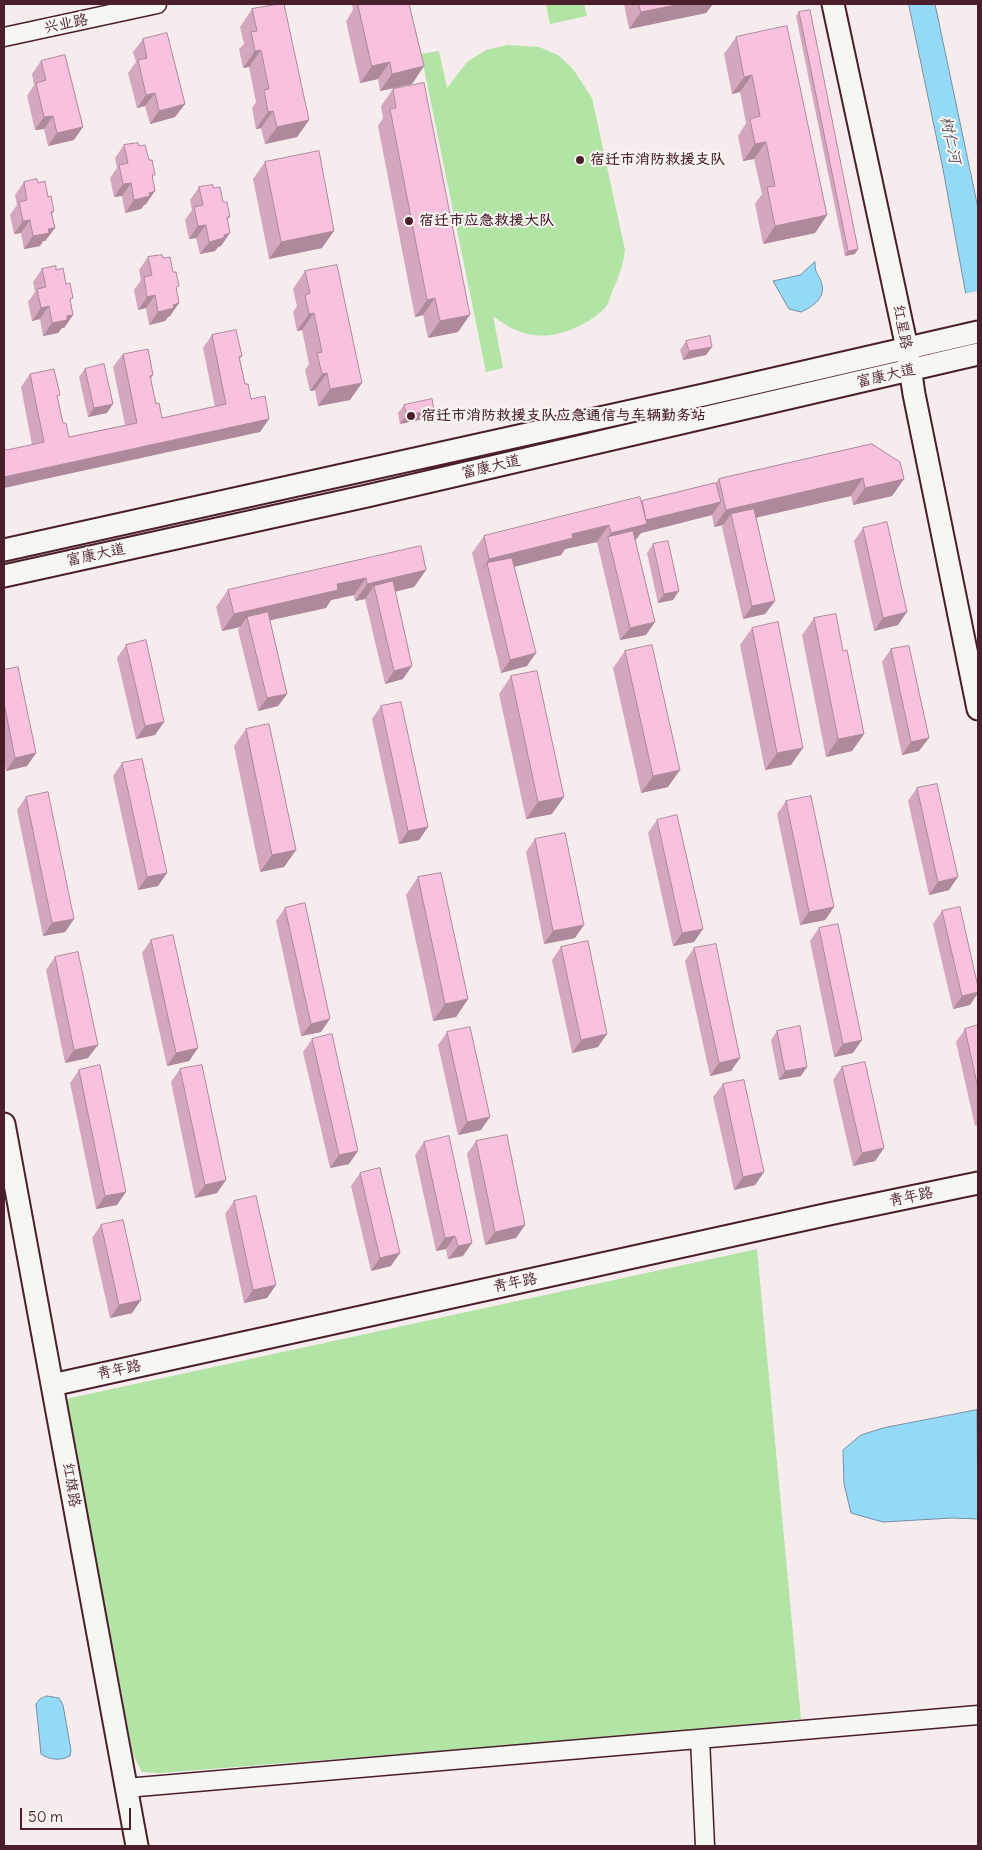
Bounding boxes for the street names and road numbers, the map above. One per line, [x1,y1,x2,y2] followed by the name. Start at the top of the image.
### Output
[42,11,90,37] street label: 兴业路
[889,303,915,351] street label: 红星路
[855,360,917,392] street label: 富康大道
[460,451,522,483] street label: 富康大道
[65,540,127,570] street label: 富康大道
[887,1184,935,1210] street label: 青年路
[491,1270,539,1296] street label: 青年路
[95,1357,143,1383] street label: 青年路
[58,1461,84,1509] street label: 红旗路

